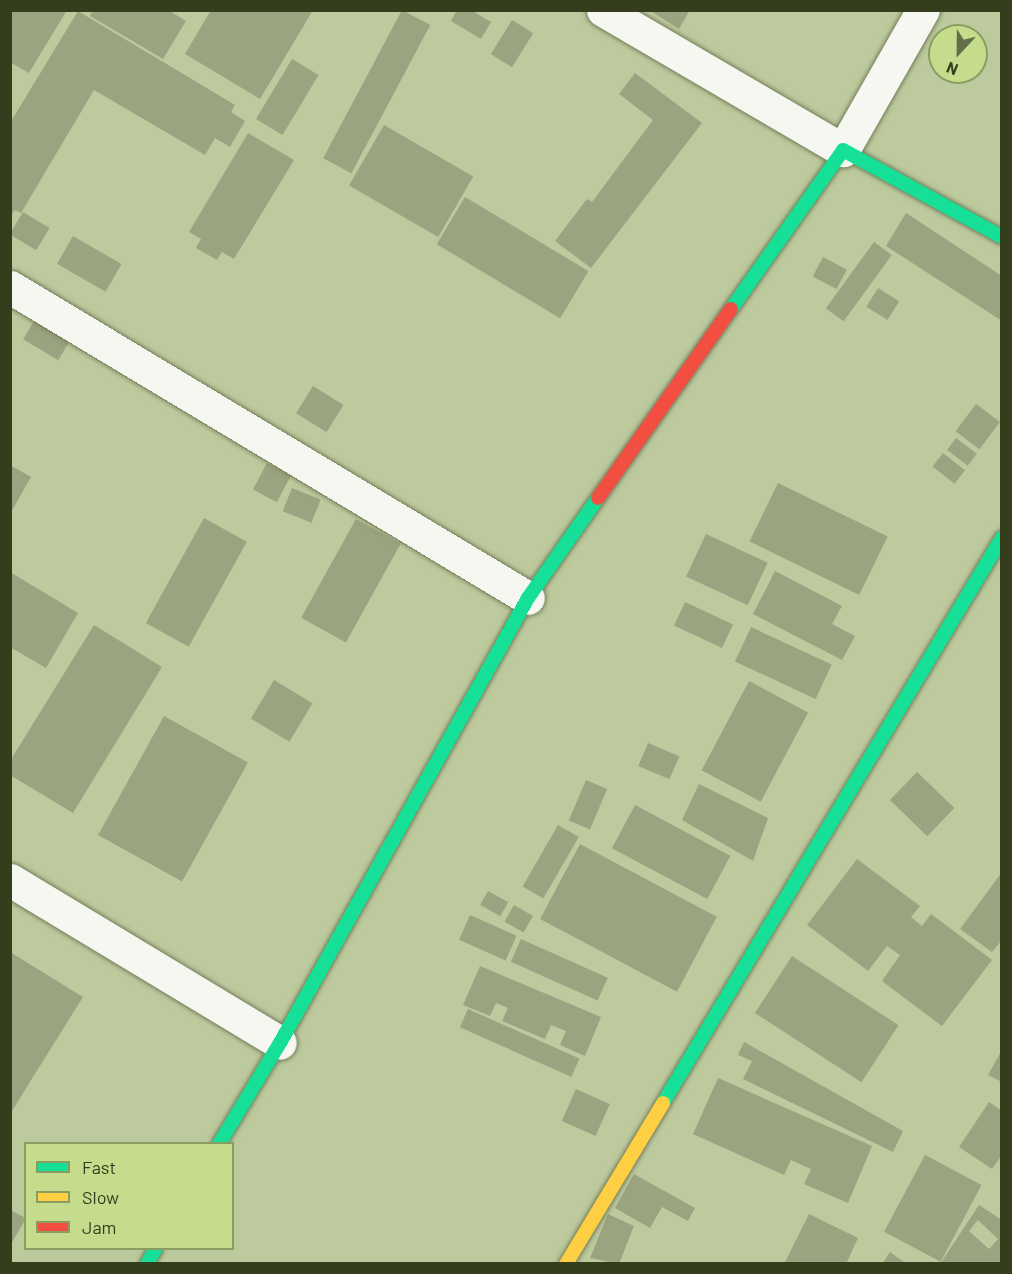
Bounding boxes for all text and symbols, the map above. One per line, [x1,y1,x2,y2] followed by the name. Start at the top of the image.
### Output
[928,24,988,84] north arrow
[943,59,960,80] text: N
[24,1142,234,1250] legend
[82,1156,116,1178] text: Fast
[82,1186,119,1208] text: Slow
[82,1216,116,1238] text: Jam

